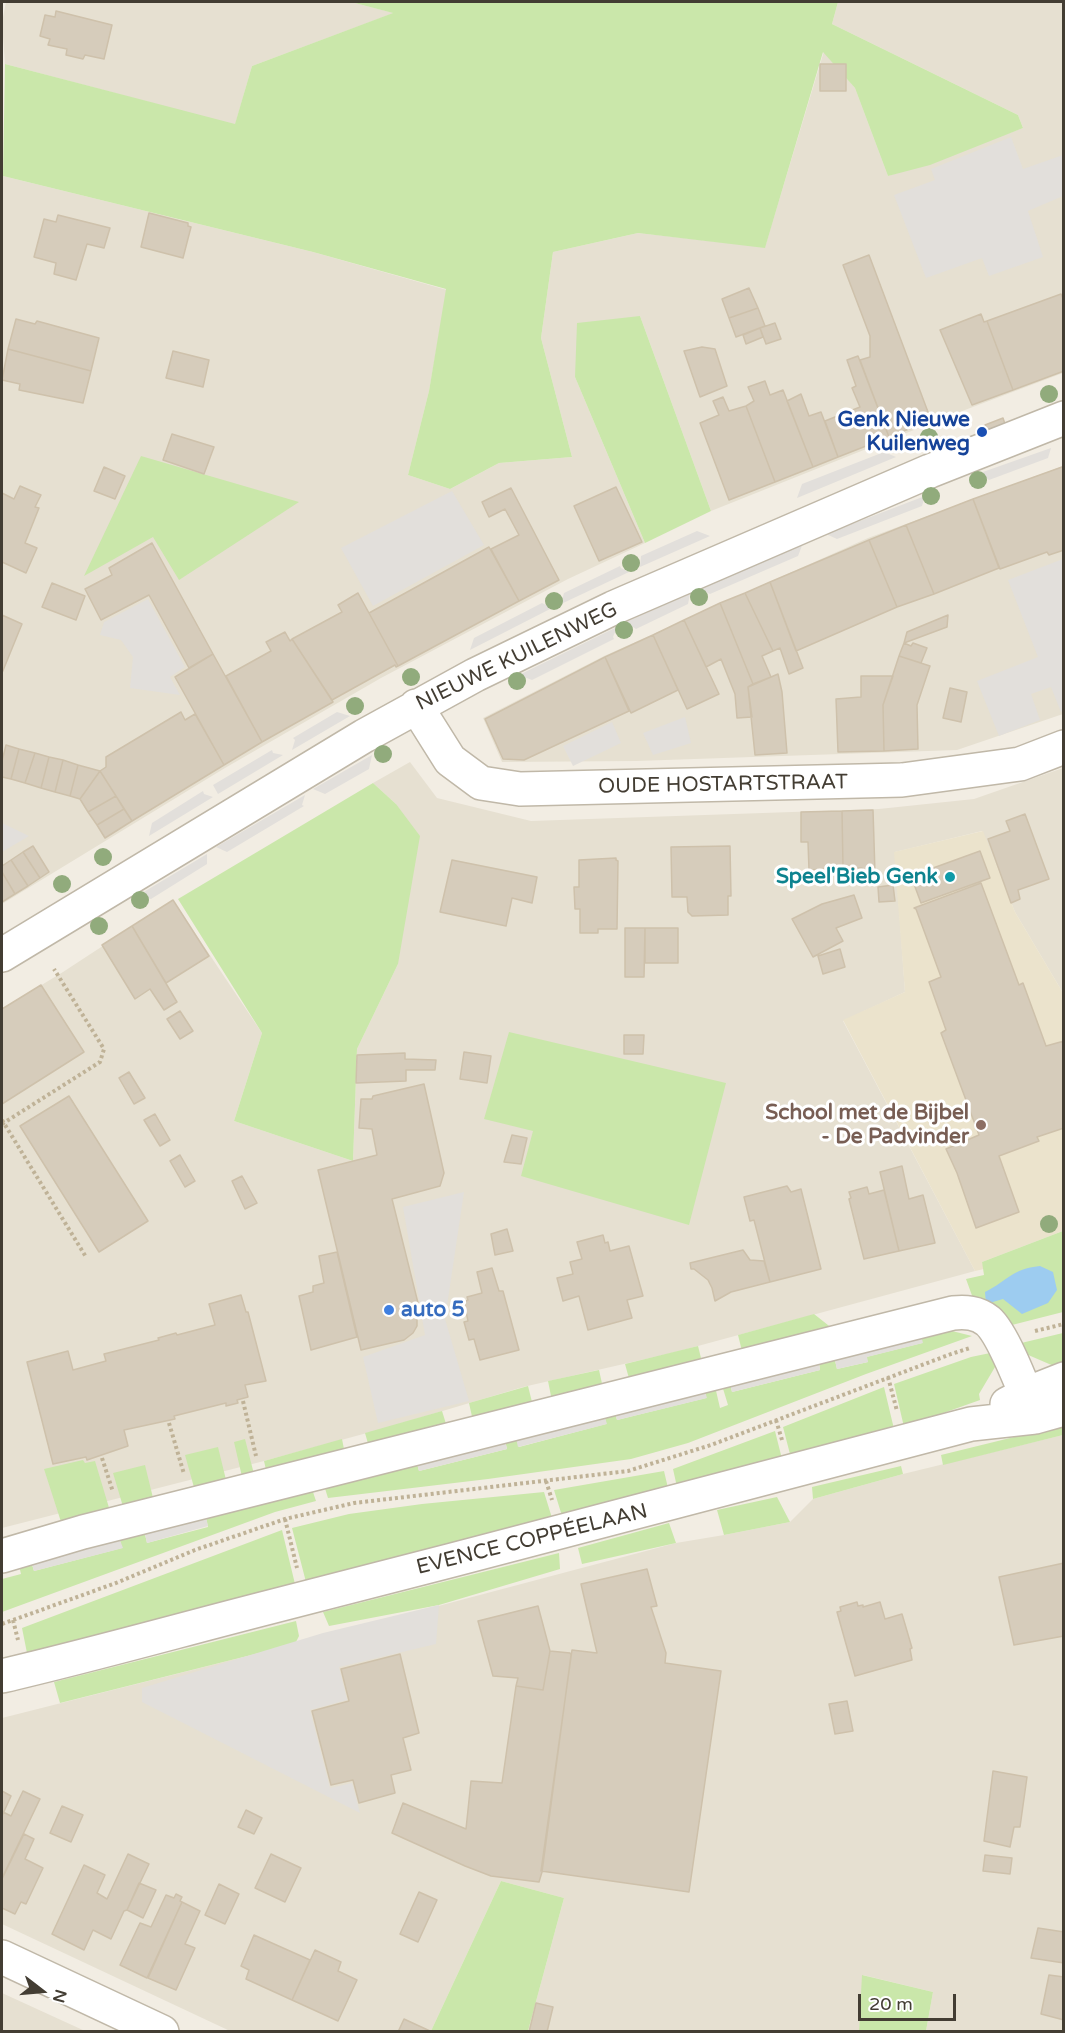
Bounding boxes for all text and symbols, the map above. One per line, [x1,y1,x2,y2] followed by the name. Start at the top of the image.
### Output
[838,407,970,457] place label: Genk Nieuwe Kuilenweg
[975,425,989,439] marker: Genk Nieuwe Kuilenweg
[412,597,622,717] street label: NIEUWE KUILENWEG
[598,770,848,800] street label: OUDE HOSTARTSTRAAT
[776,864,938,890] place label: Speel'Bieb Genk
[943,870,957,884] marker: Speel'Bieb Genk
[765,1100,969,1150] place label: School met de Bijbel - De Padvinder
[974,1118,988,1132] marker: School met de Bijbel - De Padvinder
[401,1297,465,1323] place label: auto 5
[382,1303,396,1317] marker: auto 5
[414,1499,650,1581] street label: EVENCE COPPÉELAAN
[12,1961,72,2021] north arrow
[861,1982,958,2020] scale bar
[48,1987,71,2005] text: N
[869,1993,913,2015] text: 20 m

